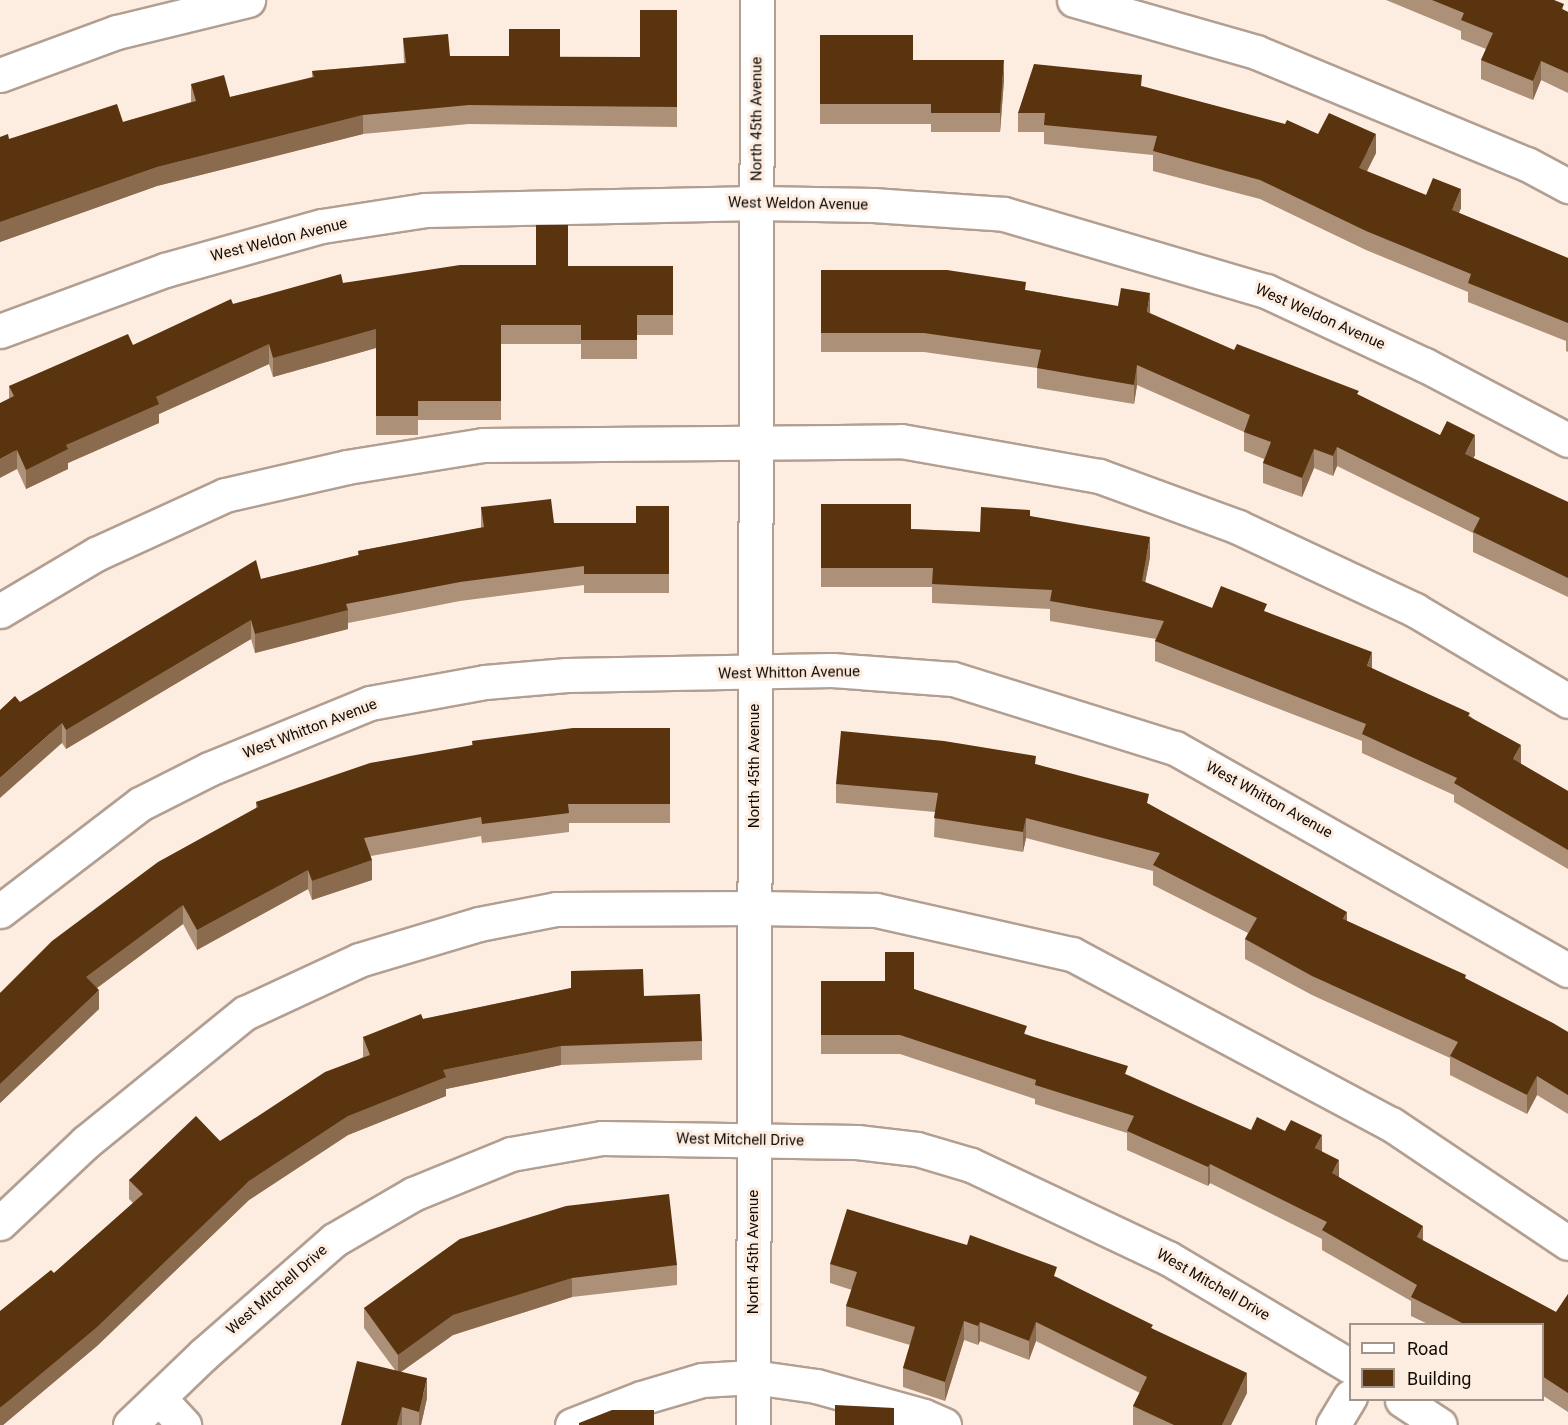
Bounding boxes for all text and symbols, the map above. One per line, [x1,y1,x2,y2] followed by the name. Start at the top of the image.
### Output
[748,57,766,181] street label: North 45th Avenue
[728,194,868,214] street label: West Weldon Avenue
[209,214,349,266] street label: West Weldon Avenue
[1252,280,1388,354] street label: West Weldon Avenue
[718,663,860,683] street label: West Whitton Avenue
[241,695,379,763] street label: West Whitton Avenue
[746,704,764,828] street label: North 45th Avenue
[1203,758,1335,842] street label: West Whitton Avenue
[676,1130,804,1150] street label: West Mitchell Drive
[745,1190,763,1314] street label: North 45th Avenue
[223,1241,331,1339] street label: West Mitchell Drive
[1153,1245,1273,1325] street label: West Mitchell Drive
[1349,1323,1544,1401] legend
[1407,1338,1448,1359] text: Road
[1407,1368,1471,1389] text: Building

